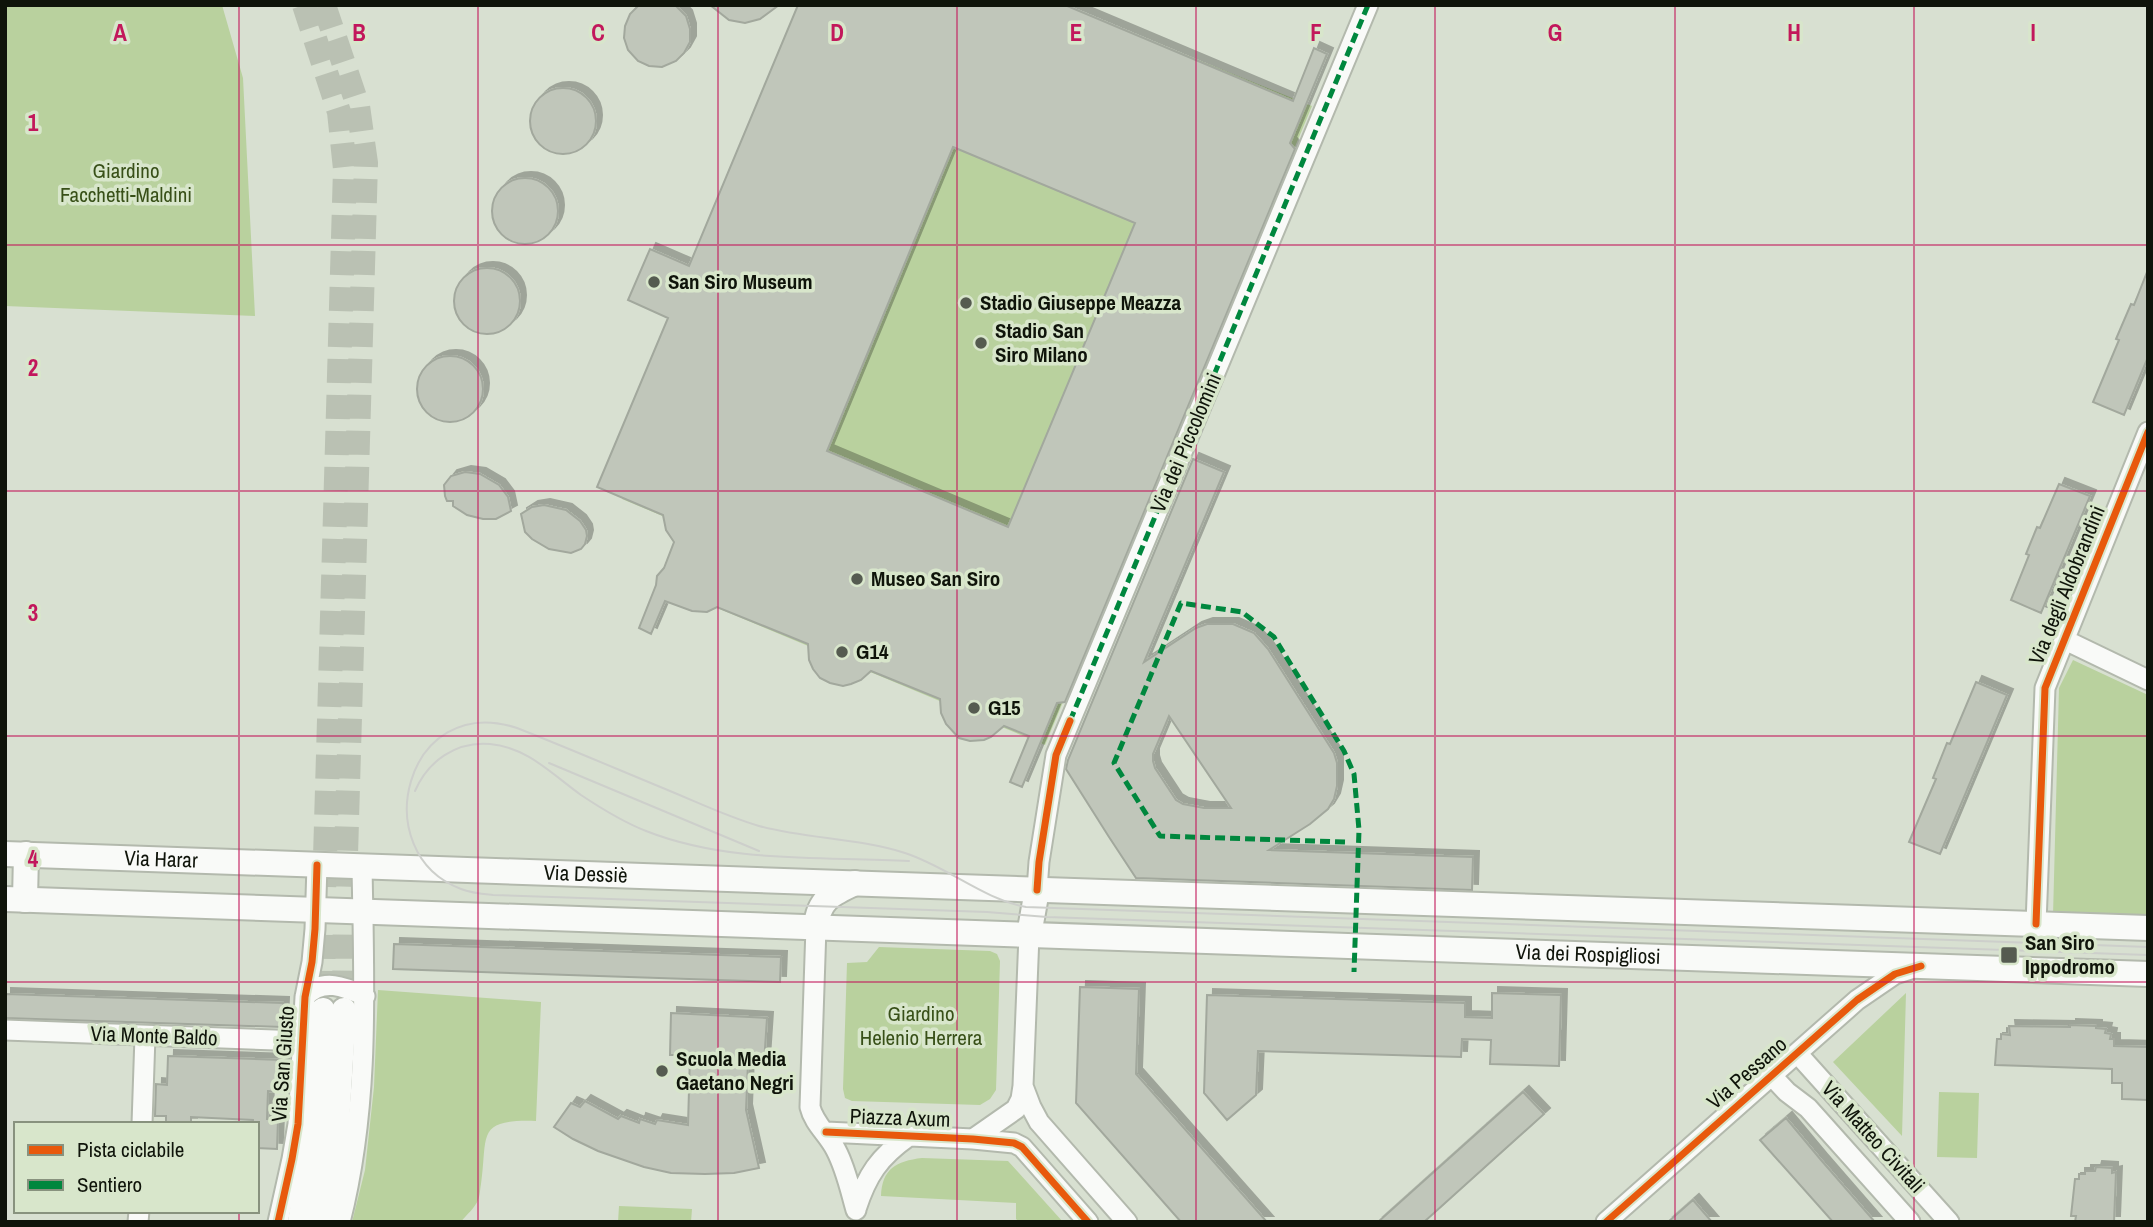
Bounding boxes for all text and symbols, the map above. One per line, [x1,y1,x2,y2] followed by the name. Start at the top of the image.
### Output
[113,17,127,48] text: A
[352,17,366,48] text: B
[591,17,605,48] text: C
[830,17,844,48] text: D
[1070,17,1082,48] text: E
[1310,17,1322,48] text: F
[1548,17,1562,48] text: G
[1787,17,1801,48] text: H
[2030,17,2036,48] text: I
[28,107,39,138] text: 1
[60,156,192,209] park label: Giardino Facchetti-Maldini
[668,267,813,296] place label: San Siro Museum
[646,274,662,290] marker: San Siro Museum
[980,288,1181,317] place label: Stadio Giuseppe Meazza
[958,295,974,311] marker: Stadio Giuseppe Meazza
[995,316,1088,369] place label: Stadio San Siro Milano
[973,335,989,351] marker: Stadio San Siro Milano
[28,352,38,383] text: 2
[1143,369,1228,517] street label: Via dei Piccolomini
[2021,501,2112,669] street label: Via degli Aldobrandini
[871,564,1000,593] place label: Museo San Siro
[849,571,865,587] marker: Museo San Siro
[28,597,38,628] text: 3
[856,637,889,666] place label: G14
[834,644,850,660] marker: G14
[988,693,1021,722] place label: G15
[966,700,982,716] marker: G15
[28,843,39,874] text: 4
[124,843,198,875] street label: Via Harar
[543,858,628,889] street label: Via Dessiè
[2025,928,2115,981] place label: San Siro Ippodromo
[1515,937,1661,971] street label: Via dei Rospigliosi
[1999,945,2019,965] marker: San Siro Ippodromo
[860,999,983,1052] park label: Giardino Helenio Herrera
[264,1005,301,1123] street label: Via San Giusto
[90,1019,218,1052] street label: Via Monte Baldo
[1700,1030,1793,1116] street label: Via Pessano
[676,1044,794,1097] place label: Scuola Media Gaetano Negri
[654,1063,670,1079] marker: Scuola Media Gaetano Negri
[1815,1074,1931,1199] street label: Via Matteo Civitali
[849,1101,951,1134] street label: Piazza Axum
[14,1122,259,1213] legend
[77,1135,184,1164] text: Pista ciclabile
[77,1170,142,1199] text: Sentiero

